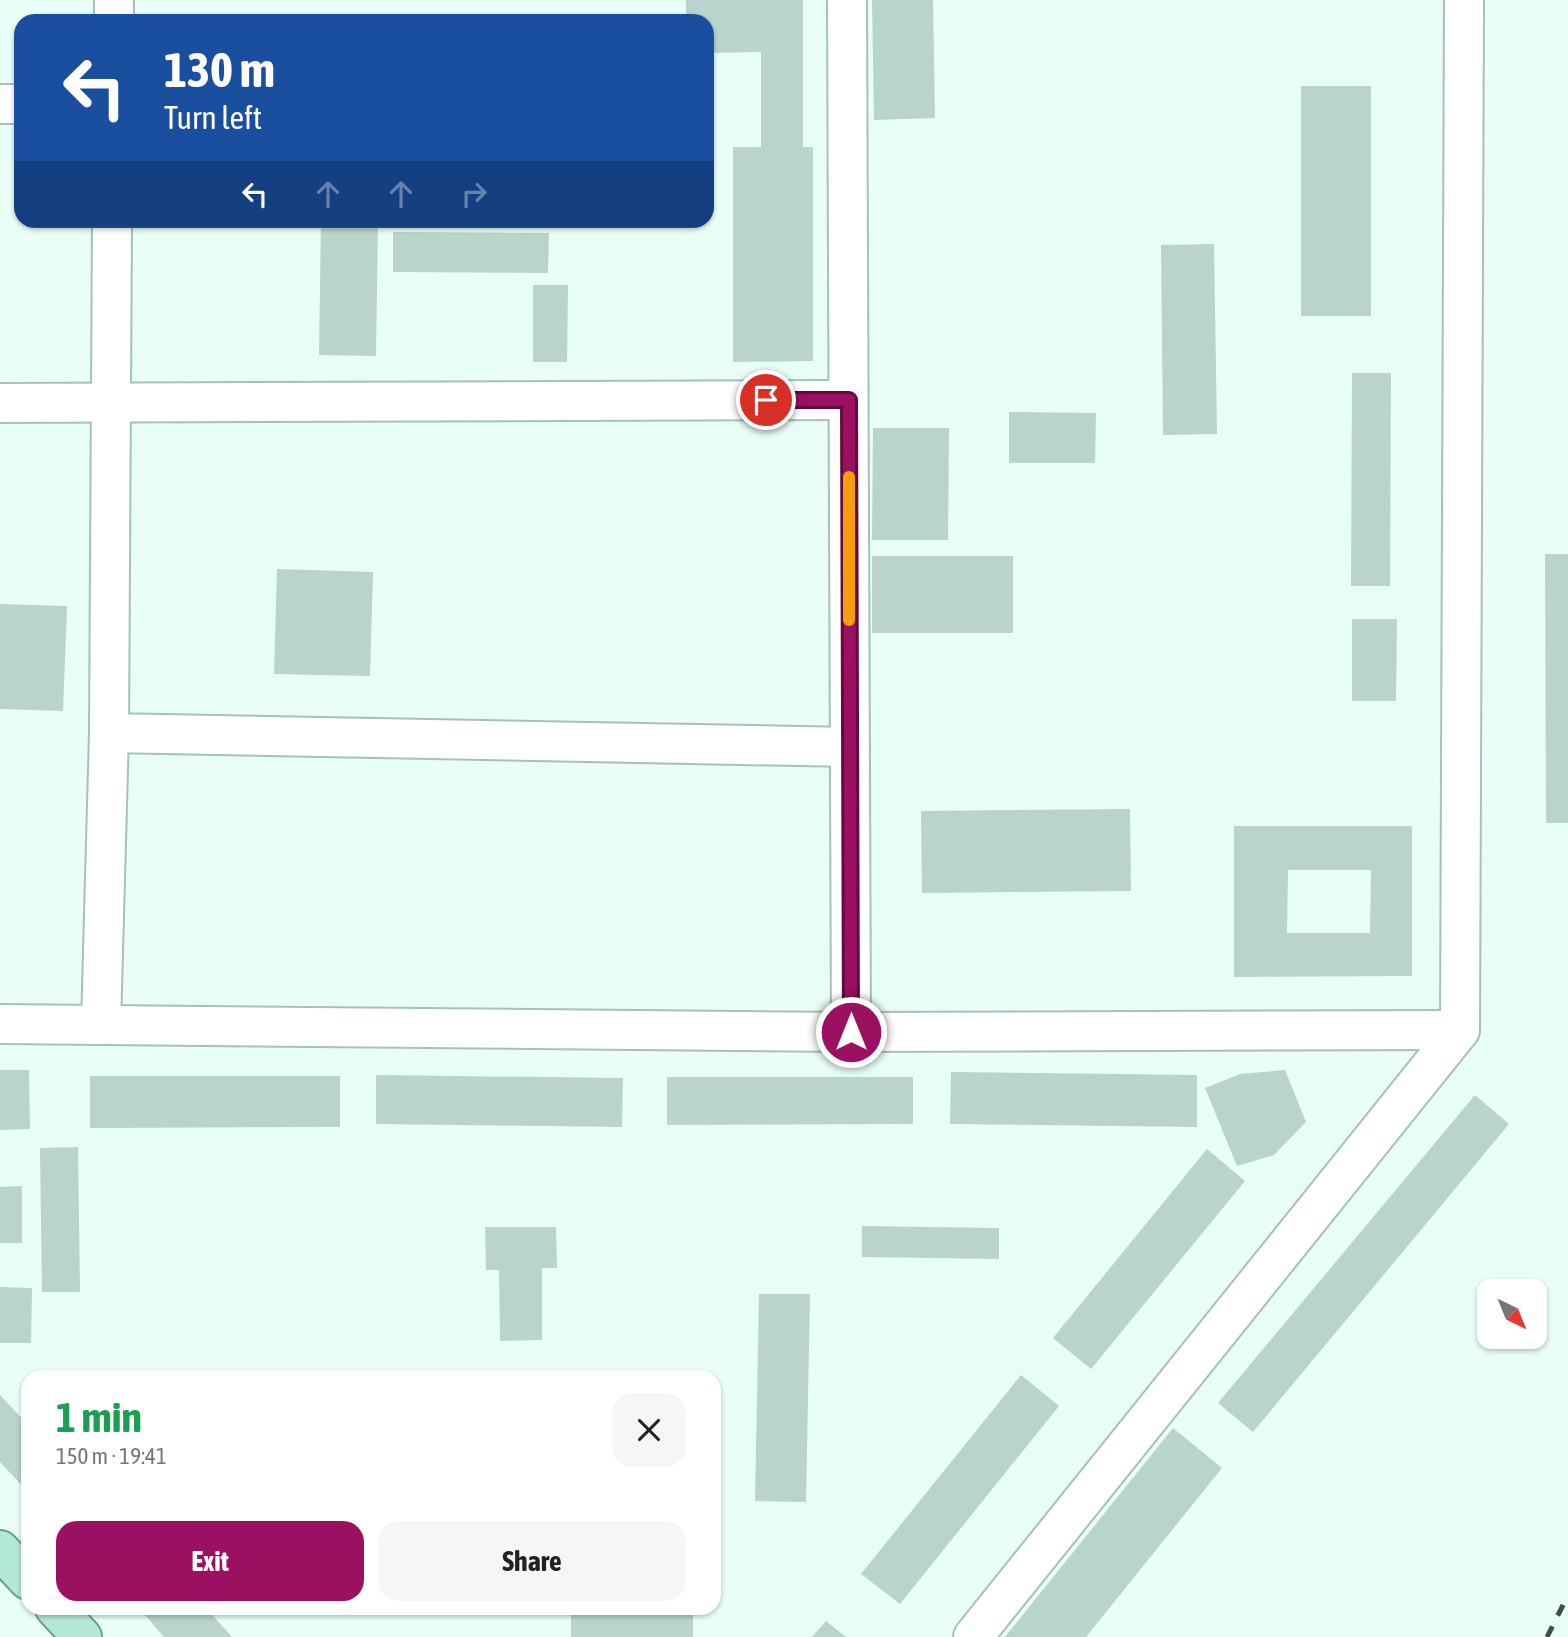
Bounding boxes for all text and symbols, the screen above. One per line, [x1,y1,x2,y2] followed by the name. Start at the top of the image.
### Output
[164,41,275,97] text: 130 m
[49,42,140,133] icon: left
[164,99,262,136] text: Turn left
[236,175,274,213] icon: left
[309,175,347,213] icon: ahead
[382,175,420,213] icon: ahead
[455,175,493,213] icon: right
[736,370,796,430] pin
[747,381,785,419] icon: arrive
[814,995,888,1069] position arrow
[1477,1279,1547,1349] north arrow
[1477,1279,1547,1349] map controls
[56,1393,142,1441] text: 1 min
[612,1393,686,1467] button: close
[56,1443,167,1469] text: 150 m · 19:41
[56,1521,364,1601] button: Exit
[378,1521,686,1601] button: Share

